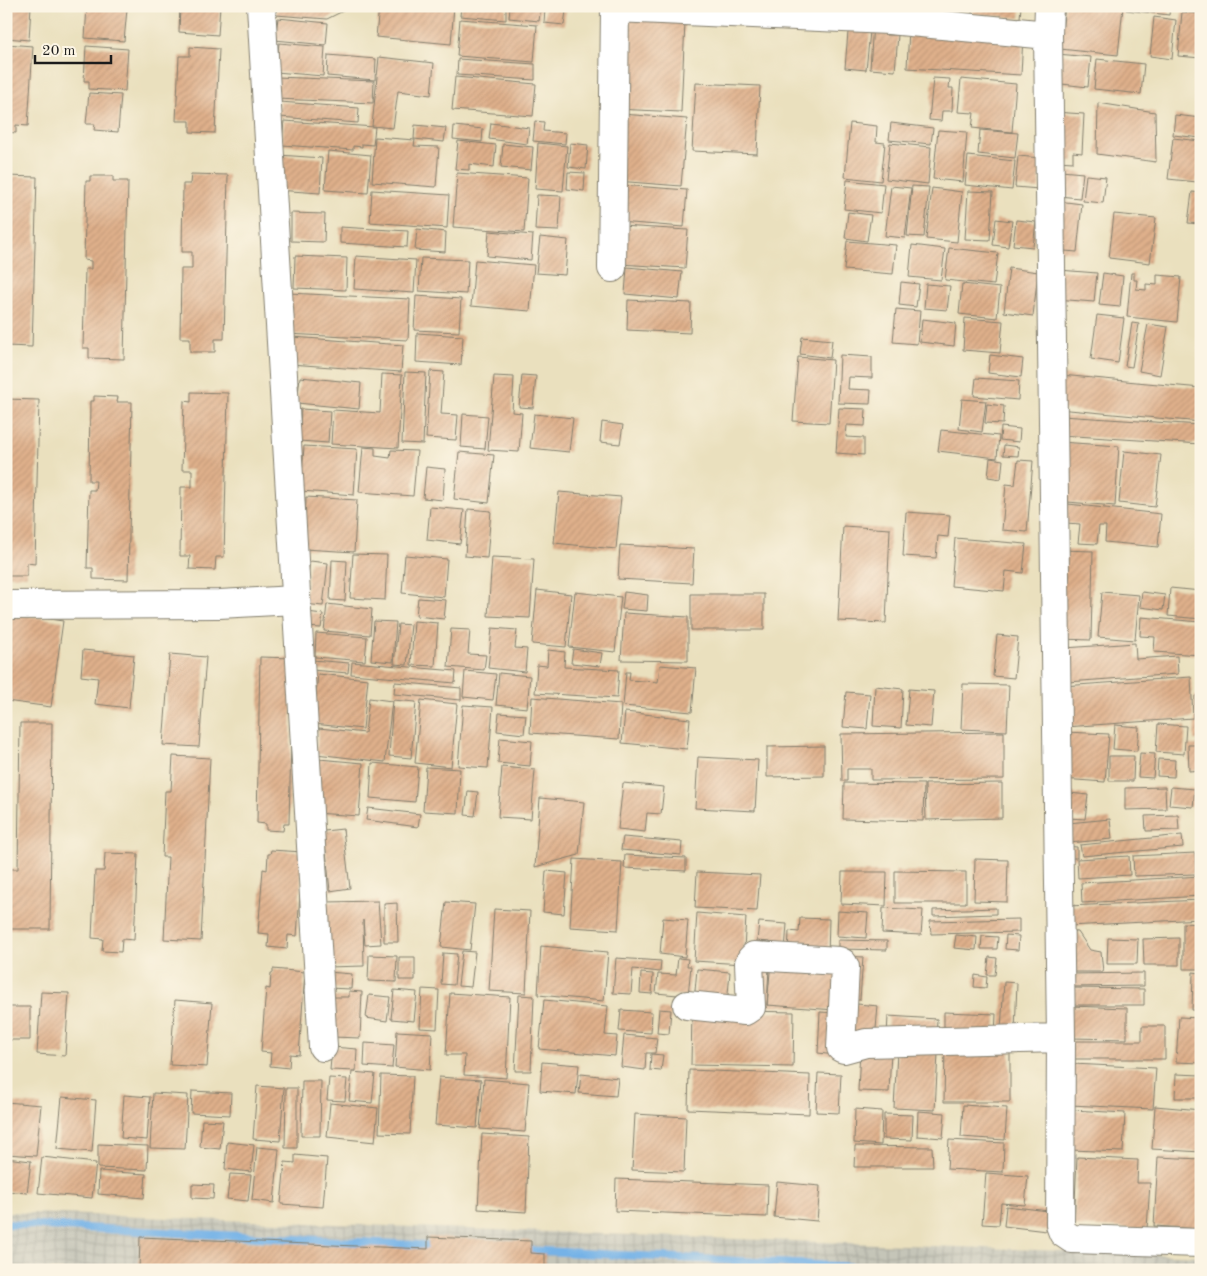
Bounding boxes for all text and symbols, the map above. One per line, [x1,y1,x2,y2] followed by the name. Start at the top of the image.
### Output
[35,32,111,64] scale bar
[42,44,76,59] text: 20 m

